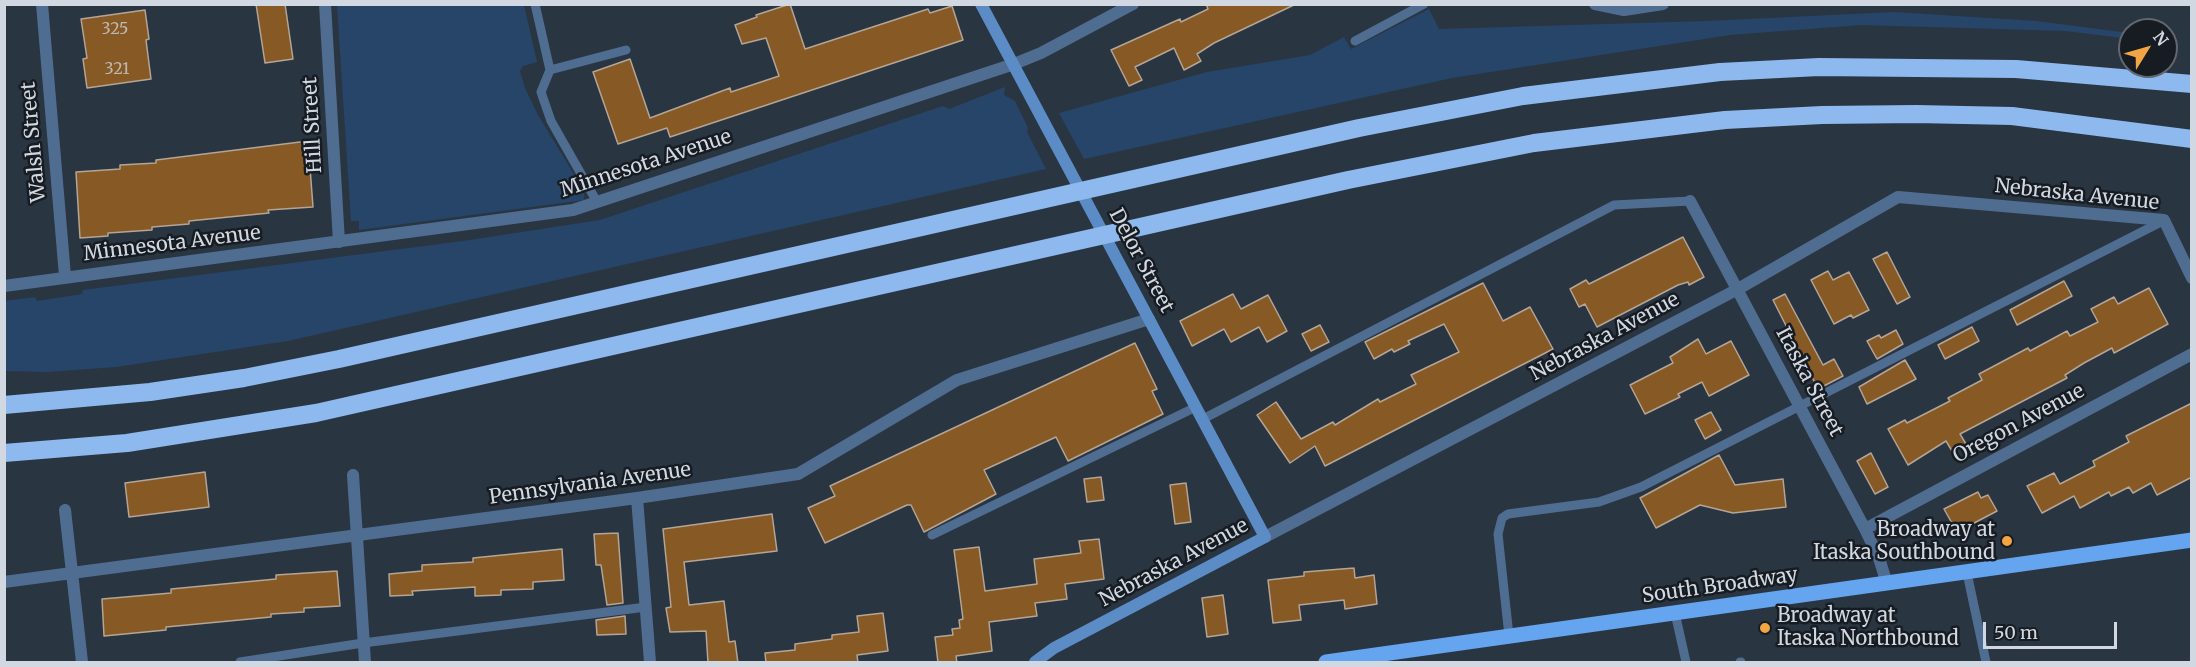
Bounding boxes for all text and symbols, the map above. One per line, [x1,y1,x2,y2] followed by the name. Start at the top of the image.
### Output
[2118,18,2178,78] north arrow
[102,19,128,39] house number: 325
[2149,27,2173,49] text: N
[105,59,129,79] house number: 321
[298,76,328,174] street label: Hill Street
[17,81,51,203] street label: Walsh Street
[557,125,735,203] street label: Minnesota Avenue
[1994,174,2160,216] street label: Nebraska Avenue
[1104,205,1178,317] street label: Delor Street
[82,221,262,267] street label: Minnesota Avenue
[1527,288,1683,386] street label: Nebraska Avenue
[1770,323,1848,441] street label: Itaska Street
[1949,379,2089,469] street label: Oregon Avenue
[488,458,692,510] street label: Pennsylvania Avenue
[1096,514,1252,612] street label: Nebraska Avenue
[1813,518,1995,565] place label: Broadway at Itaska Southbound
[2000,534,2014,548] marker: Broadway at Itaska Southbound
[1641,563,1799,609] street label: South Broadway
[1777,604,1959,651] place label: Broadway at Itaska Northbound
[1986,610,2120,648] scale bar
[1758,621,1772,635] marker: Broadway at Itaska Northbound
[1994,621,2038,644] text: 50 m

